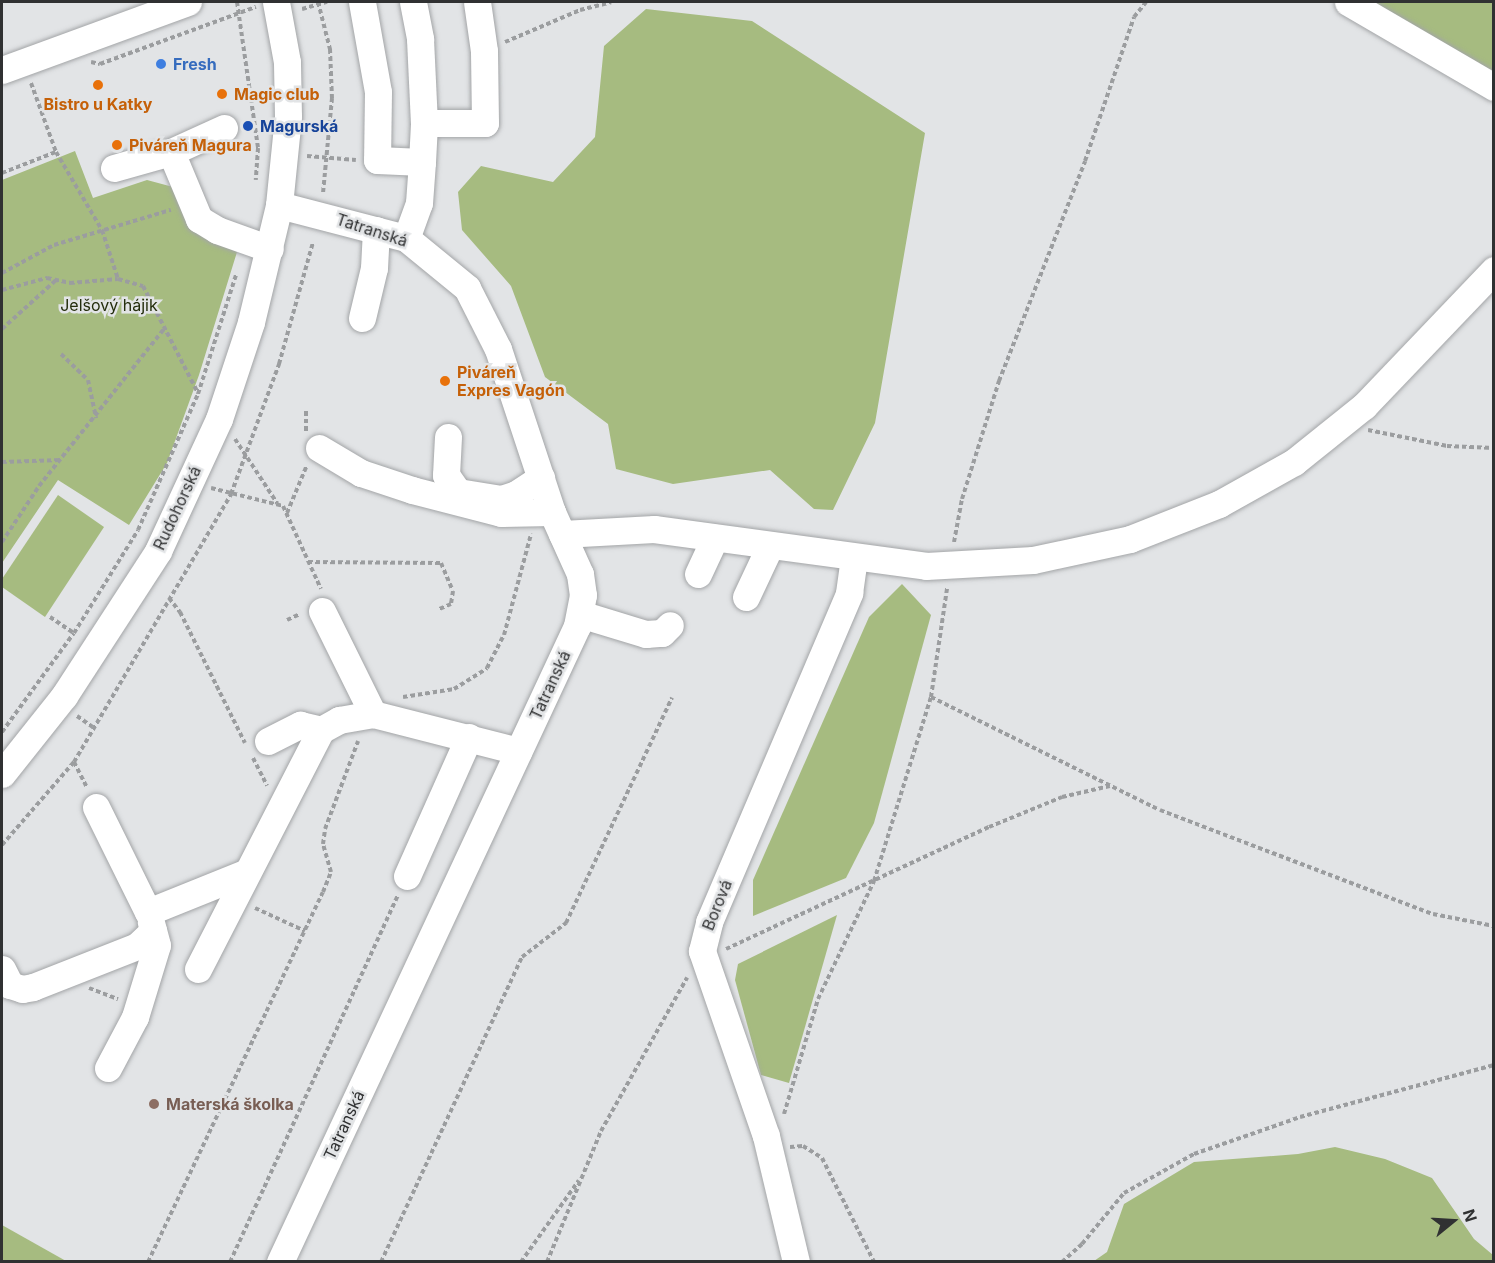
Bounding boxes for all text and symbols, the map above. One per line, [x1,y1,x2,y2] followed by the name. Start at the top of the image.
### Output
[173,54,217,74] place label: Fresh
[154,57,168,71] marker: Fresh
[91,78,105,92] marker: Bistro u Katky
[234,84,320,104] place label: Magic club
[215,87,229,101] marker: Magic club
[44,94,152,114] place label: Bistro u Katky
[260,116,338,136] place label: Magurská
[241,119,255,133] marker: Magurská
[129,135,252,155] place label: Piváreň Magura
[110,138,124,152] marker: Piváreň Magura
[334,209,410,251] street label: Tatranská
[60,295,158,315] park label: Jelšový hájik
[457,362,565,400] place label: Piváreň Expres Vagón
[438,374,452,388] marker: Piváreň Expres Vagón
[149,463,205,553] street label: Rudohorská
[526,647,574,723] street label: Tatranská
[698,877,736,933] street label: Borová
[320,1087,368,1163] street label: Tatranská
[166,1094,294,1114] place label: Materská školka
[147,1097,161,1111] marker: Materská školka
[1423,1191,1483,1251] north arrow
[1459,1207,1482,1224] text: N

